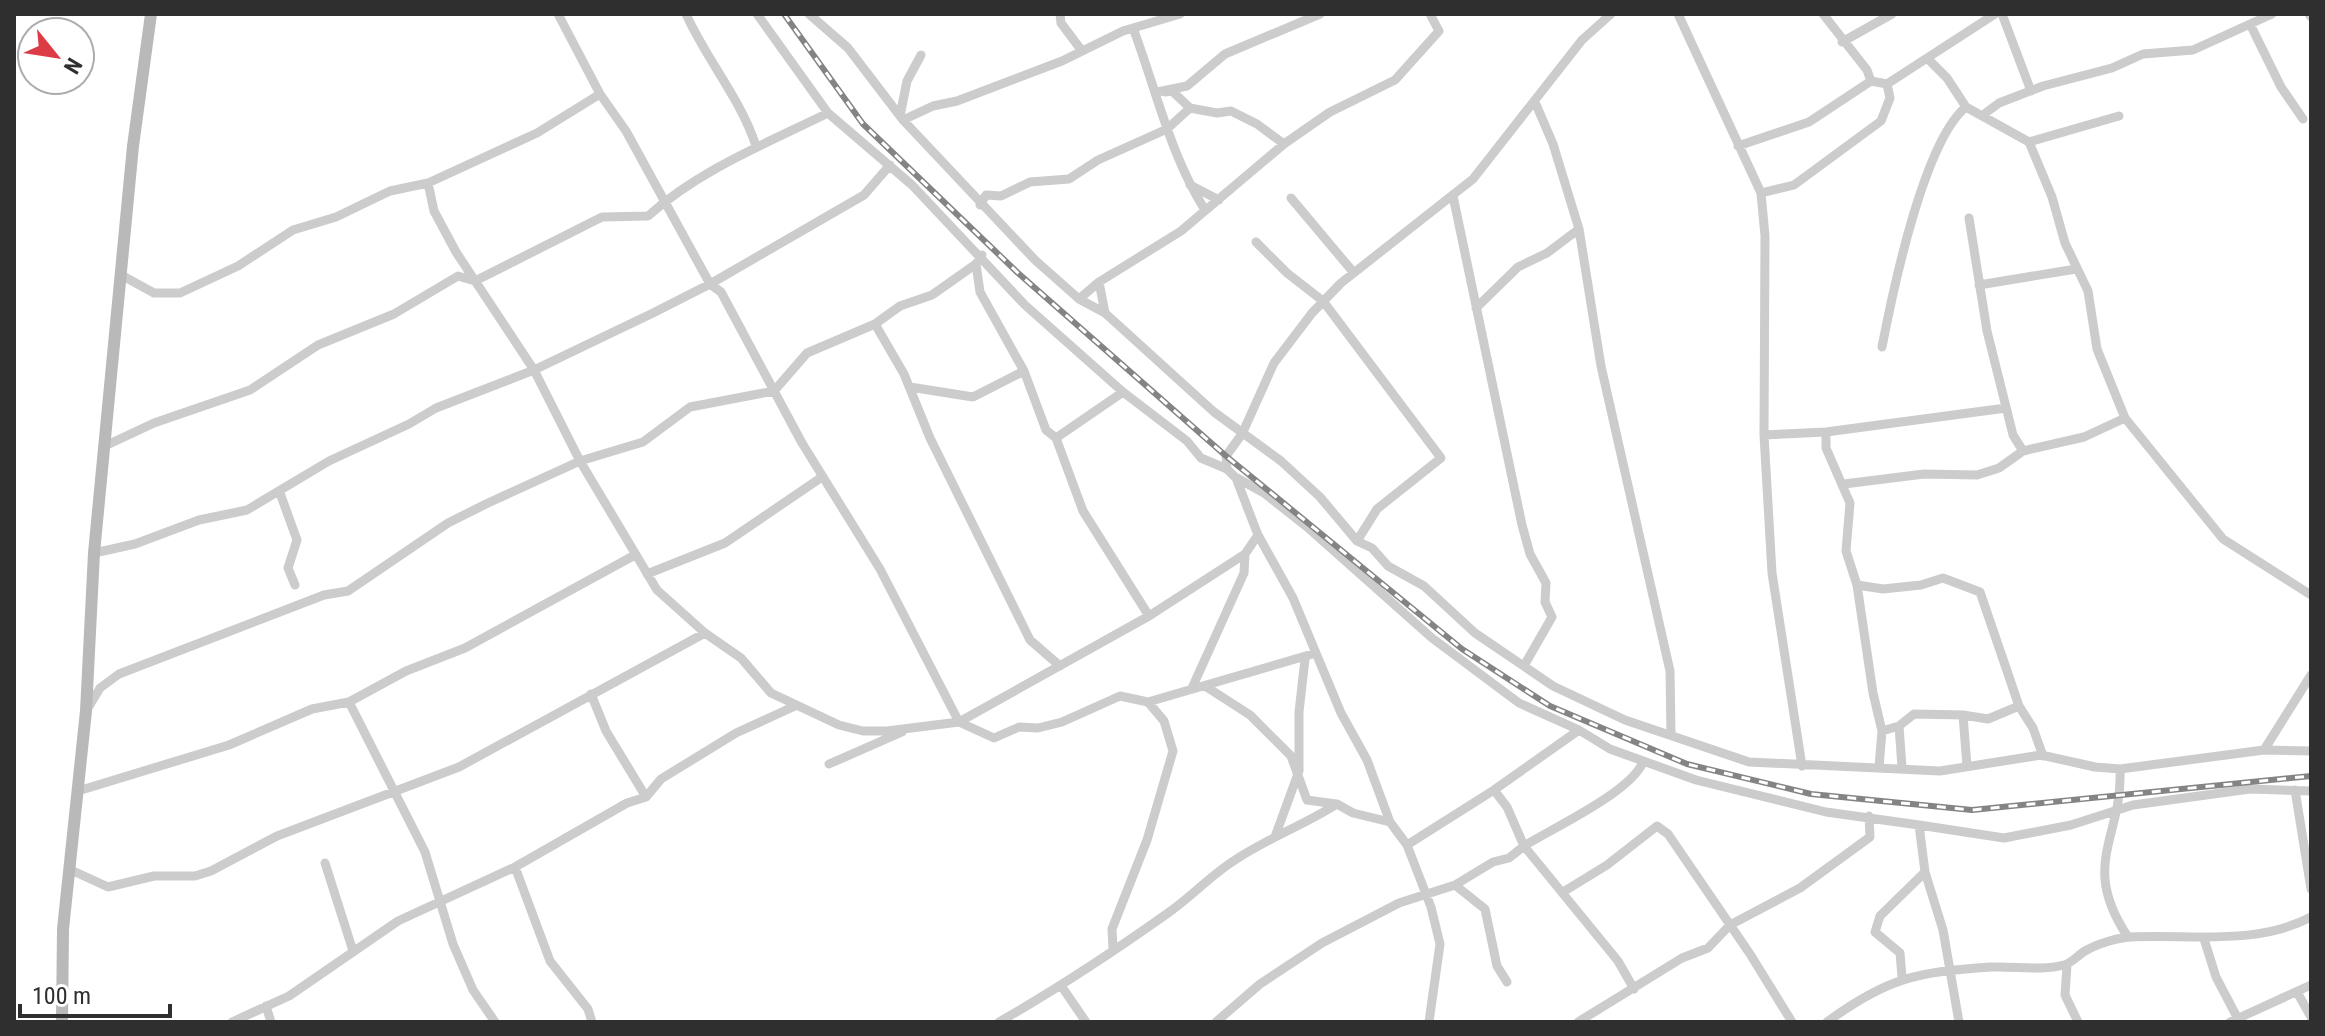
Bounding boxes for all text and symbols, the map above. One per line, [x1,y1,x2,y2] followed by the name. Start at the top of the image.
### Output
[16,16,96,96] north arrow
[59,54,87,78] text: N
[20,968,170,1018] scale bar
[32,982,91,1010] text: 100 m

